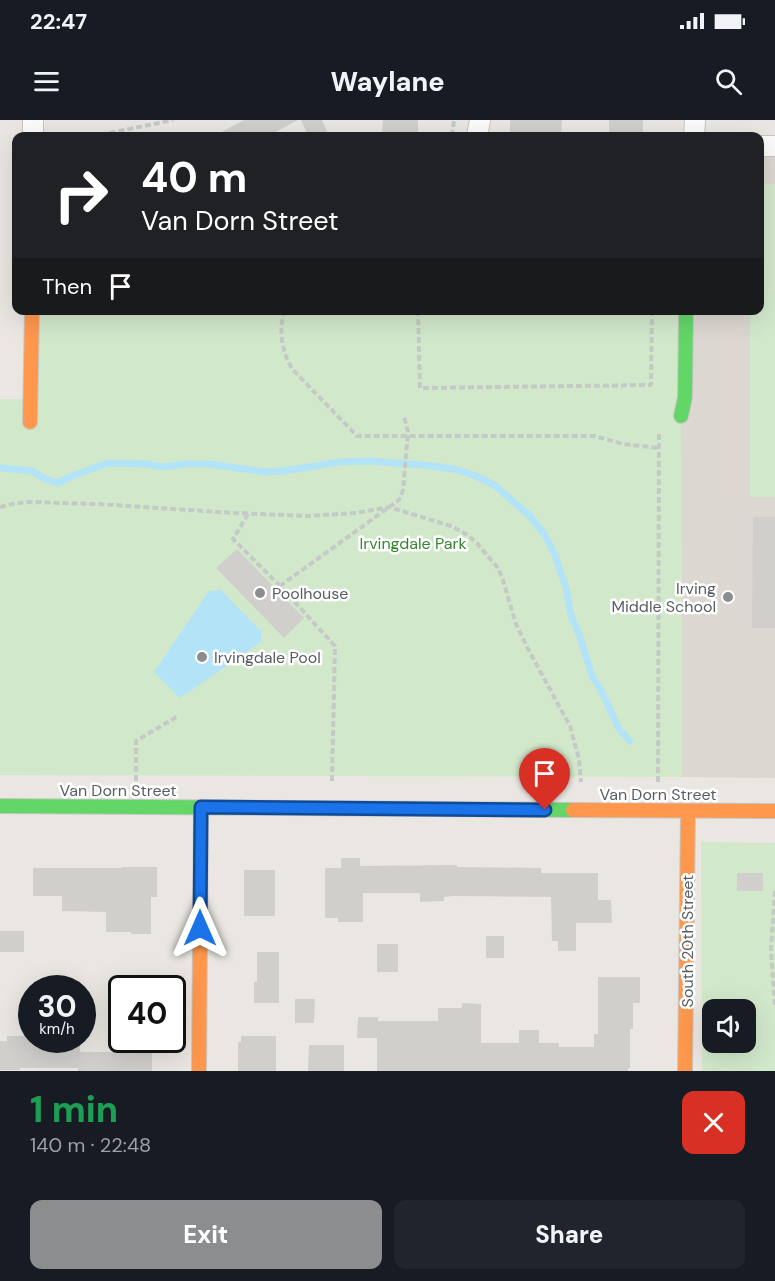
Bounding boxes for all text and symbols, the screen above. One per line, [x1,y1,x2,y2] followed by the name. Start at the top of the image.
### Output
[30,7,87,36] text: 22:47
[330,64,445,99] text: Waylane
[30,65,63,98] icon: menu
[712,65,745,98] icon: search
[141,150,247,205] text: 40 m
[42,156,120,234] icon: right
[141,203,339,238] text: Van Dorn Street
[104,270,137,303] icon: arrive
[42,272,92,301] text: Then
[360,533,466,554] park label: Irvingdale Park
[612,578,716,617] place label: Irving Middle School
[272,583,348,604] place label: Poolhouse
[253,586,267,600] marker: Poolhouse
[721,590,735,604] marker: Irving Middle School
[214,647,321,668] place label: Irvingdale Pool
[195,650,209,664] marker: Irvingdale Pool
[519,748,570,810] pin
[528,757,561,790] icon: arrive
[59,780,177,801] street label: Van Dorn Street
[599,784,717,805] street label: Van Dorn Street
[677,875,698,1007] street label: South 20th Street
[168,896,232,960] position arrow
[108,975,186,1053] speed limit sign: 40
[37,987,77,1026] text: 30
[702,999,756,1053] map controls
[702,999,756,1053] button: sound
[39,1019,75,1039] text: km/h
[30,1086,118,1133] text: 1 min
[682,1091,745,1154] button: close
[30,1132,151,1158] text: 140 m · 22:48
[30,1200,382,1269] button: Exit
[394,1200,745,1269] button: Share

